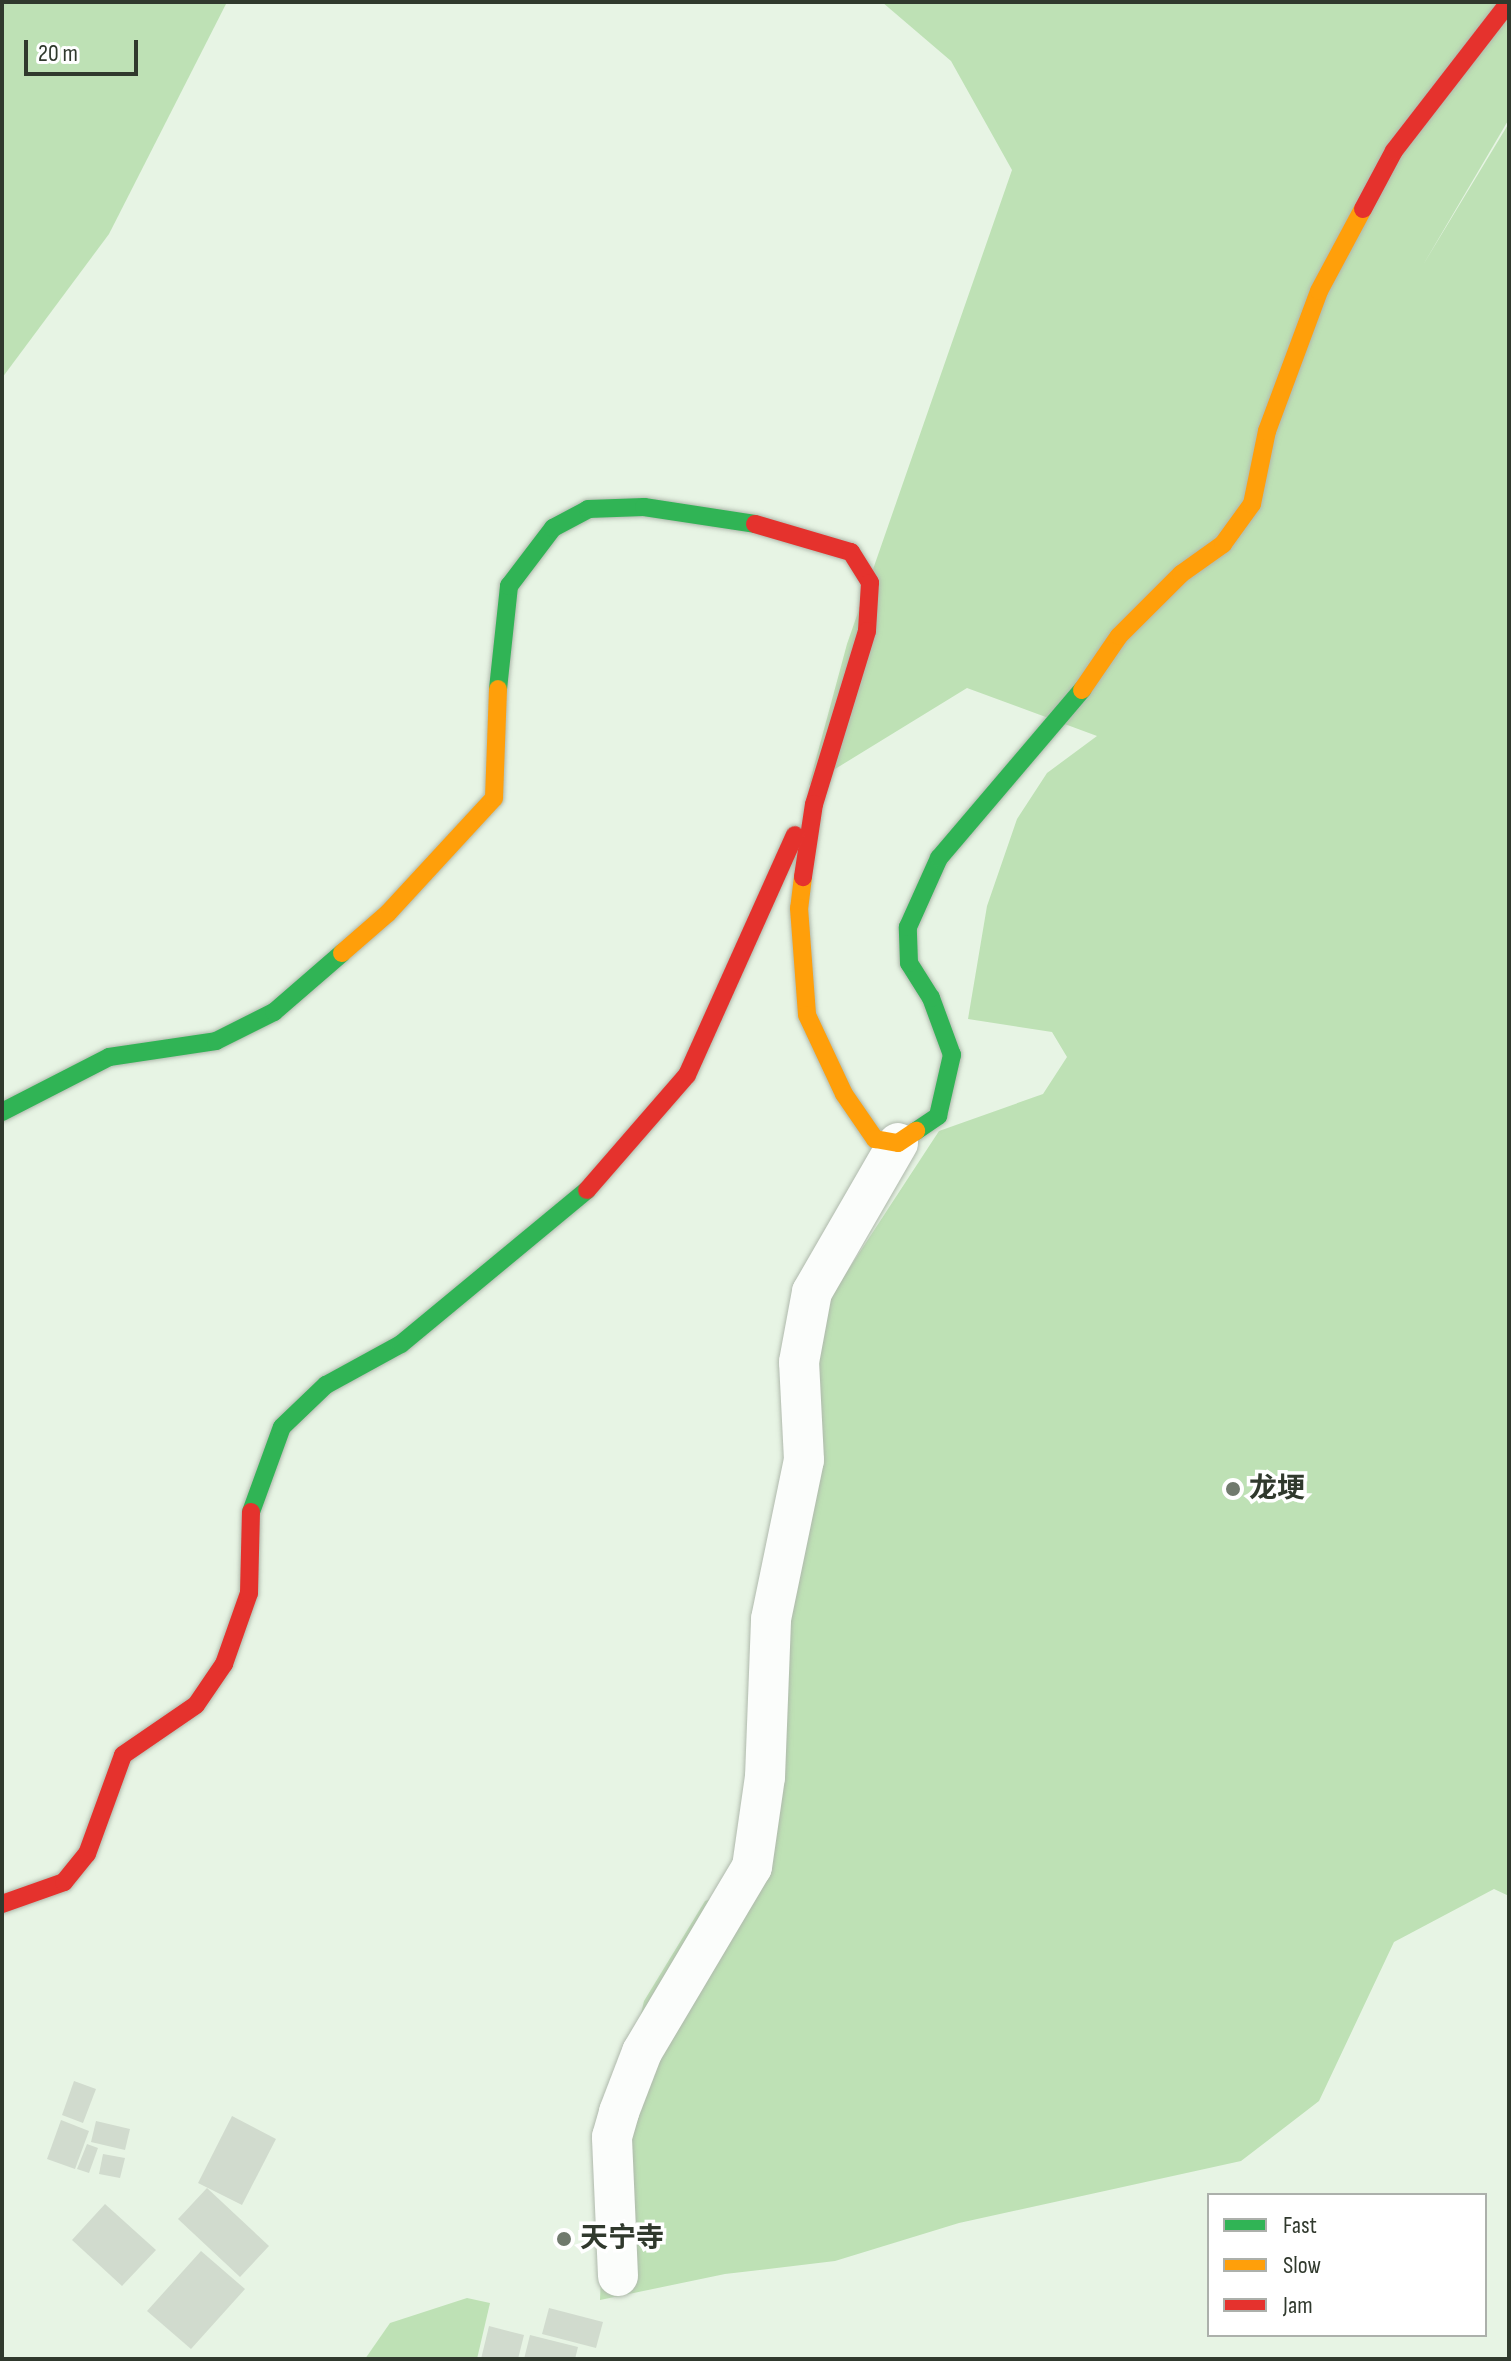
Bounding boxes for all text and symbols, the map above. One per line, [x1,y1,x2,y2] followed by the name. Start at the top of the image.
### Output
[28,24,142,74] scale bar
[38,39,78,68] text: 20 m
[1249,1472,1305,1506] place label: 龙埂
[1224,1480,1242,1498] marker: 龙埂
[1207,2193,1487,2337] legend
[1283,2211,1317,2240] text: Fast
[580,2222,664,2256] place label: 天宁寺
[555,2230,573,2248] marker: 天宁寺
[1283,2251,1321,2280] text: Slow
[1283,2291,1313,2320] text: Jam

